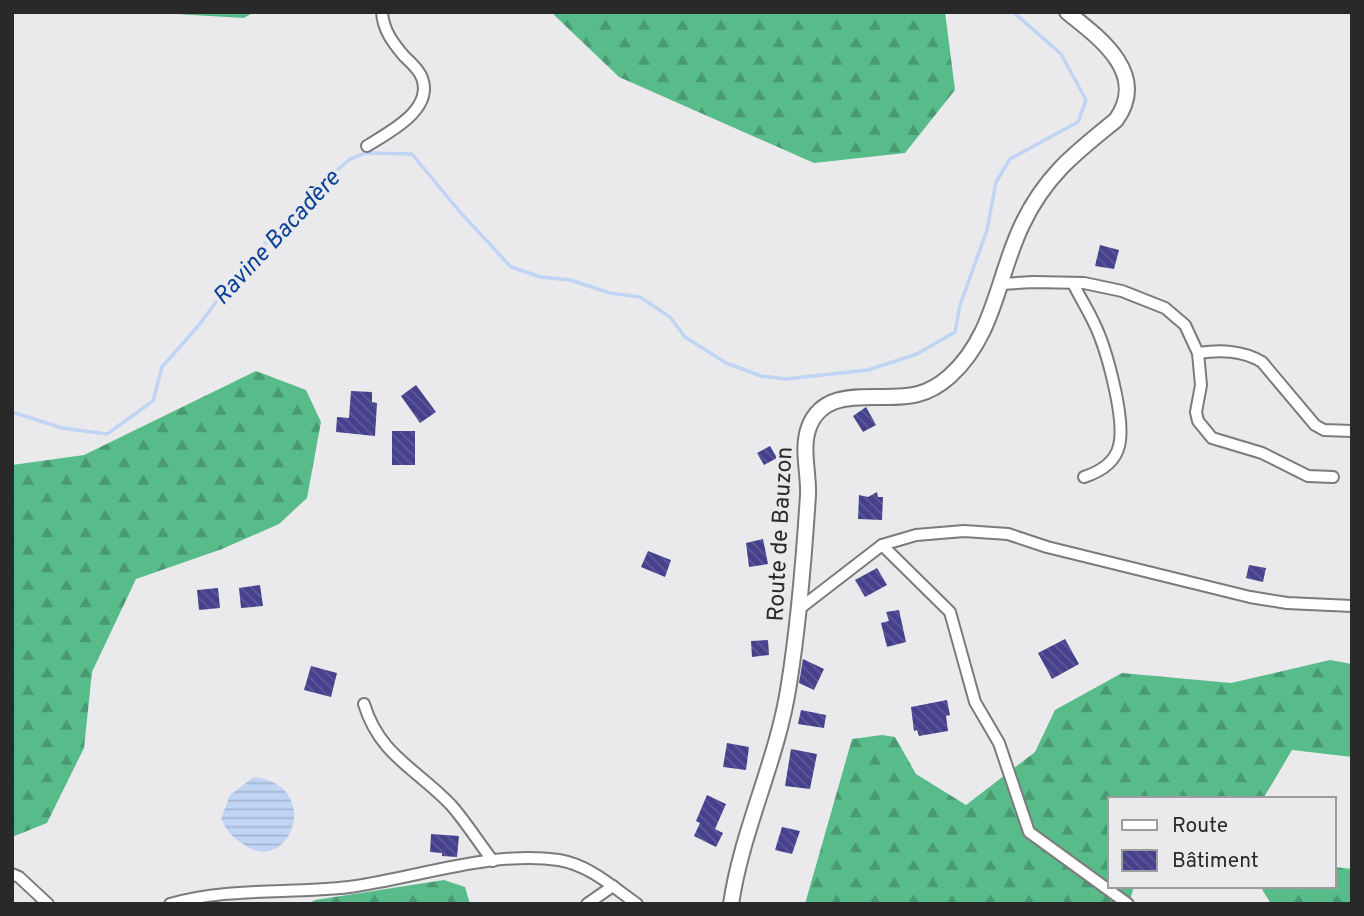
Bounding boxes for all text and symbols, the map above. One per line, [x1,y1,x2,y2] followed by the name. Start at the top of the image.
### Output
[207,164,348,312] water label: Ravine Bacadère
[762,446,801,622] street label: Route de Bauzon
[1108,797,1336,888] legend
[1172,813,1228,840] text: Route
[1172,848,1259,875] text: Bâtiment

